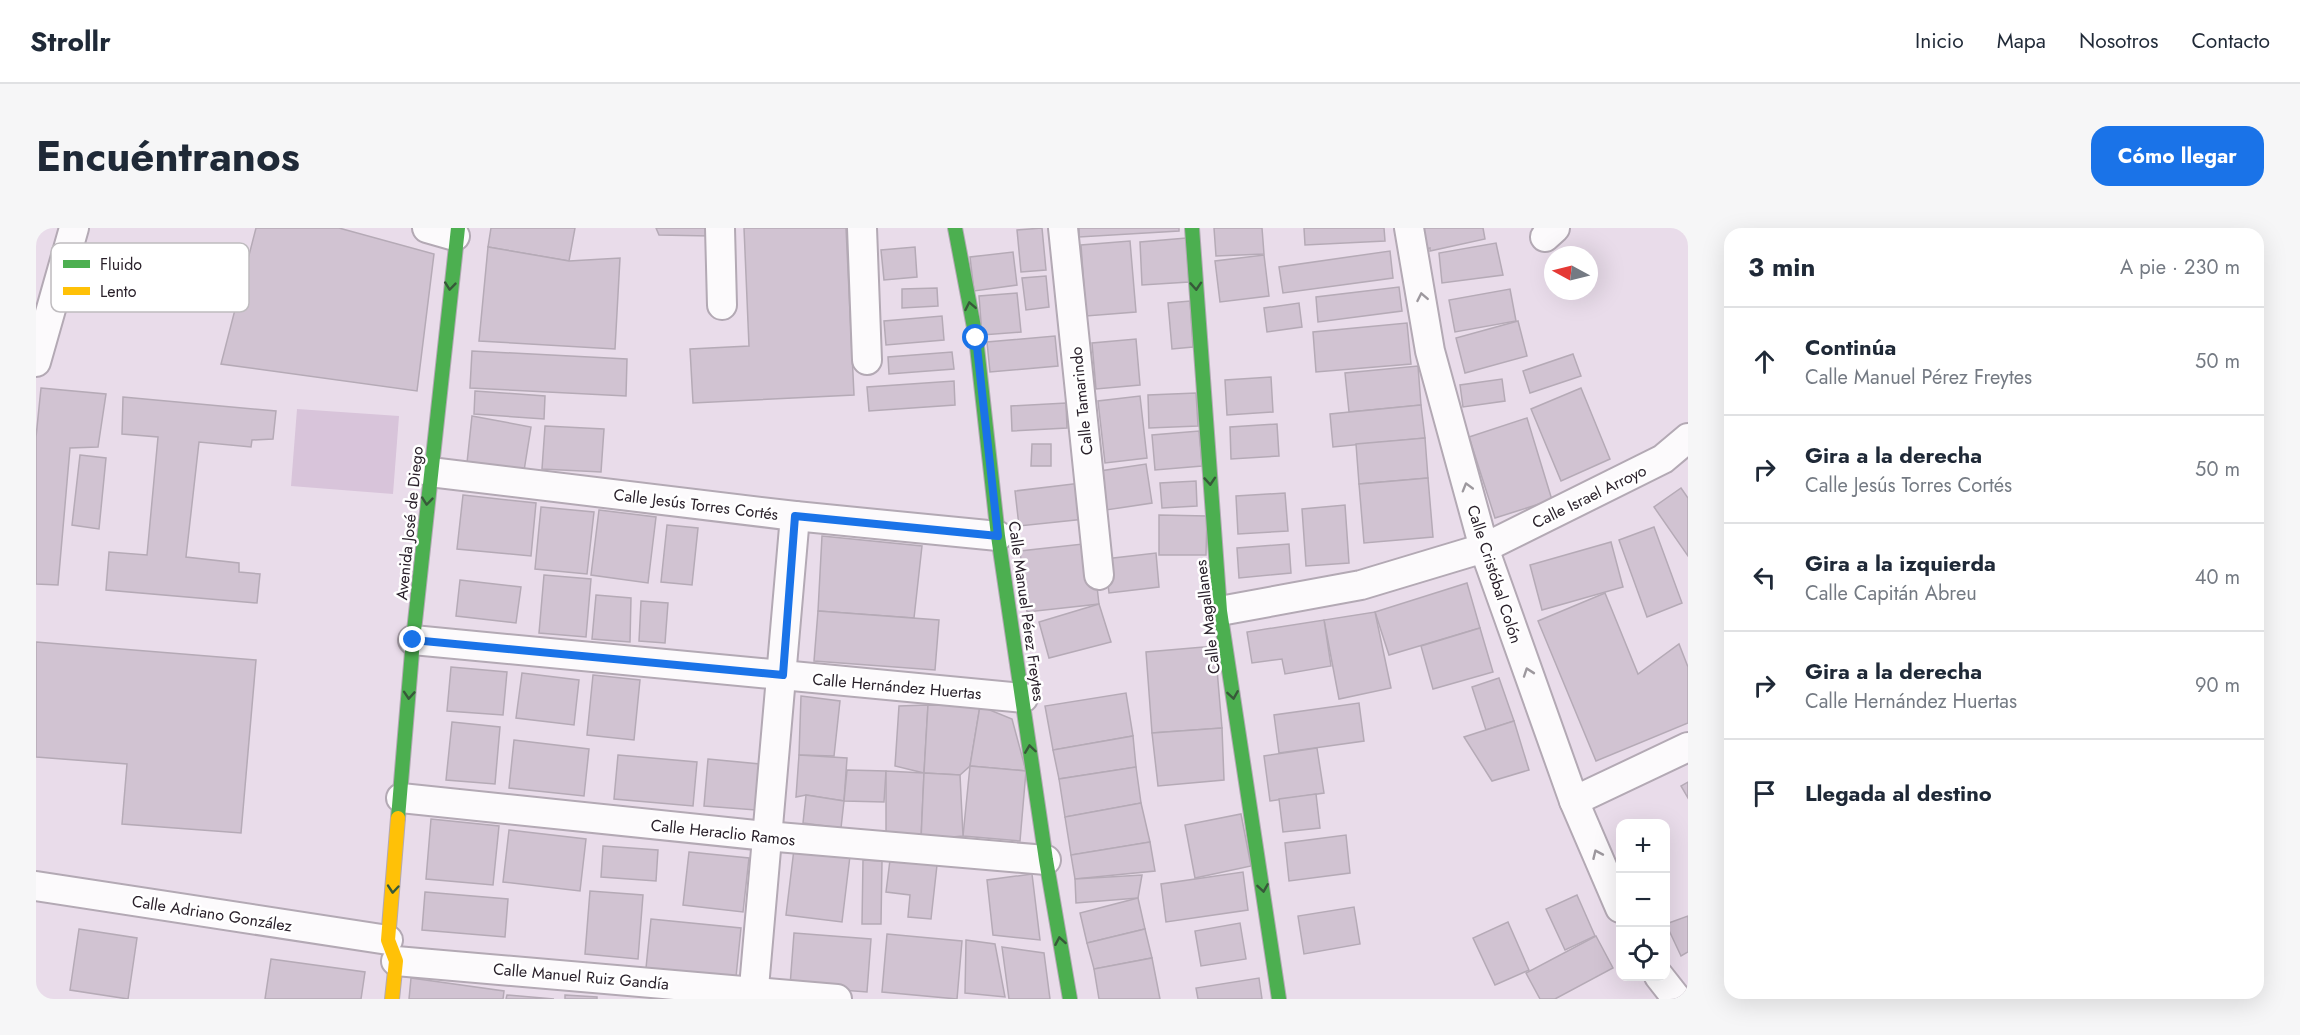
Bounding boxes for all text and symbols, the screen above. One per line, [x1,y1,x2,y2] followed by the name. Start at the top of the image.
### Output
[30,21,111,62] text: Strollr
[1915,26,1964,56] text: Inicio
[1997,26,2046,56] text: Mapa
[2079,26,2158,56] text: Nosotros
[2191,26,2270,56] text: Contacto
[36,126,300,187] text: Encuéntranos
[2091,126,2264,186] button: Cómo llegar
[51,243,249,312] legend
[1544,246,1598,300] north arrow
[1748,248,1815,286] text: 3 min
[100,253,142,276] text: Fluido
[2120,253,2240,282] text: A pie · 230 m
[100,280,137,303] text: Lento
[444,281,457,290] one-way arrow
[1189,282,1202,291] one-way arrow
[1416,293,1429,303] one-way arrow
[964,301,977,311] one-way arrow
[962,324,988,350] route start
[1805,331,1896,363] text: Continúa
[1064,345,1099,456] street label: Calle Tamarindo
[1748,345,1781,378] icon: ahead
[2195,347,2240,376] text: 50 m
[1805,363,2032,392] text: Calle Manuel Pérez Freytes
[1805,439,1982,471] text: Gira a la derecha
[390,445,429,601] street label: Avenida José de Diego
[1748,453,1781,486] icon: right
[2195,455,2240,484] text: 50 m
[1528,459,1651,534] street label: Calle Israel Arroyo
[1805,471,2012,500] text: Calle Jesús Torres Cortés
[1204,476,1217,485] one-way arrow
[1462,482,1475,492] one-way arrow
[612,483,780,526] street label: Calle Jesús Torres Cortés
[422,496,434,505] one-way arrow
[1461,502,1528,646] street label: Calle Cristóbal Colón
[1002,520,1051,703] street label: Calle Manuel Pérez Freytes
[1805,547,1996,579] text: Gira a la izquierda
[1189,559,1226,675] street label: Calle Magallanes
[1748,561,1781,594] icon: left
[2195,563,2240,592] text: 40 m
[1805,579,1977,608] text: Calle Capitán Abreu
[399,626,425,652] route end
[1805,655,1982,687] text: Gira a la derecha
[1523,667,1536,678] one-way arrow
[811,668,982,705] street label: Calle Hernández Huertas
[1748,669,1781,702] icon: right
[2195,671,2240,700] text: 90 m
[1805,687,2017,716] text: Calle Hernández Huertas
[403,690,416,699] one-way arrow
[1226,690,1239,700] one-way arrow
[1025,744,1037,753] one-way arrow
[1748,777,1781,810] icon: arrive
[1805,777,1992,809] text: Llegada al destino
[650,813,796,852] street label: Calle Heraclio Ramos
[1616,819,1670,981] map controls
[1616,819,1670,873] button: +
[1593,849,1605,860] one-way arrow
[1616,873,1670,927] button: −
[1256,883,1269,893] one-way arrow
[387,884,400,894] one-way arrow
[130,889,294,938] street label: Calle Adriano González
[1616,927,1670,981] button: locate
[1055,937,1067,946] one-way arrow
[492,957,670,996] street label: Calle Manuel Ruiz Gandía

